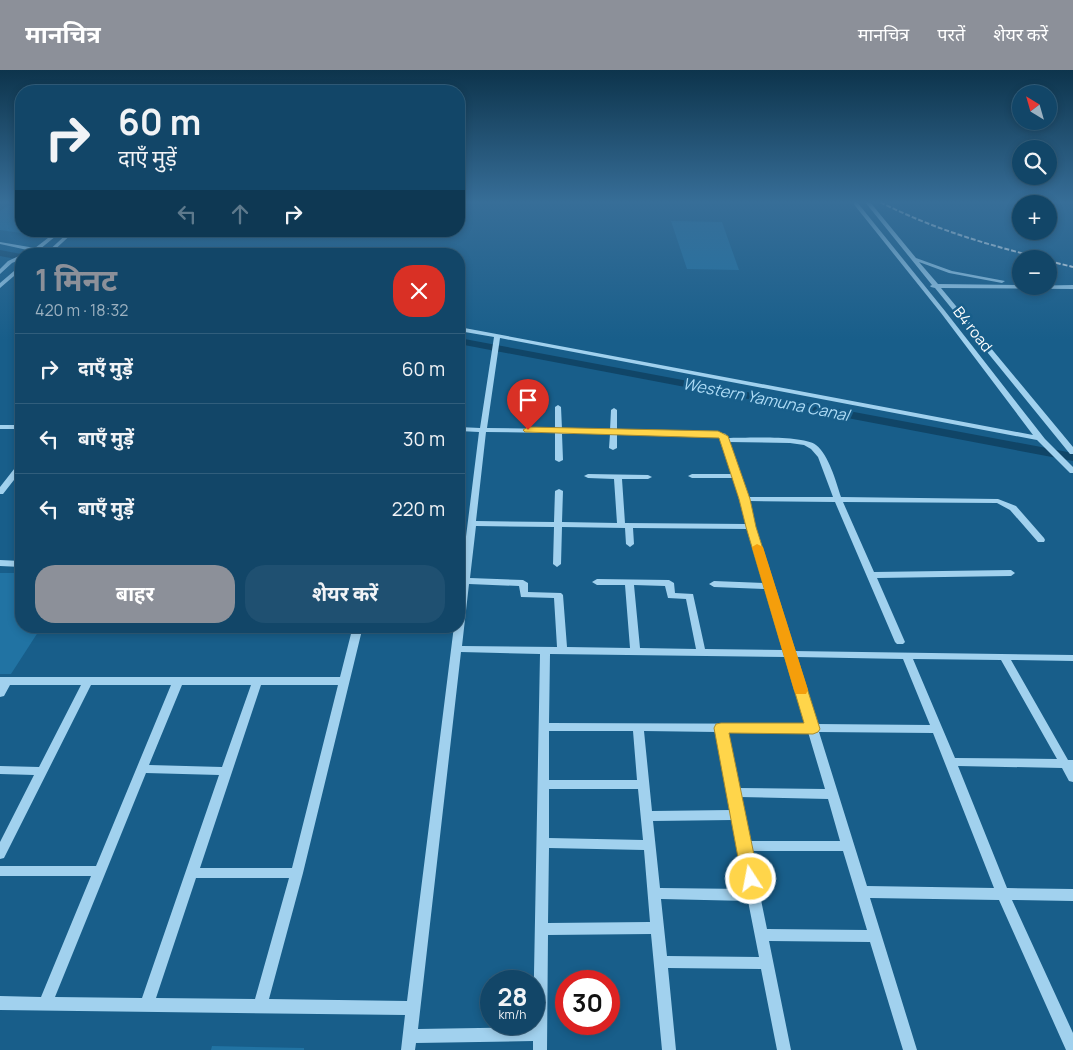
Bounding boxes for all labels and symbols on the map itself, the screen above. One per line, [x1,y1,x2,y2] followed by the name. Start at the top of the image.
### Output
[1012,85,1058,130] north arrow
[949,302,997,356] street label: B4 road
[681,372,853,426] water label: Western Yamuna Canal
[507,379,549,430] pin
[724,852,776,904] position arrow
[555,970,620,1035] speed limit sign: 30

